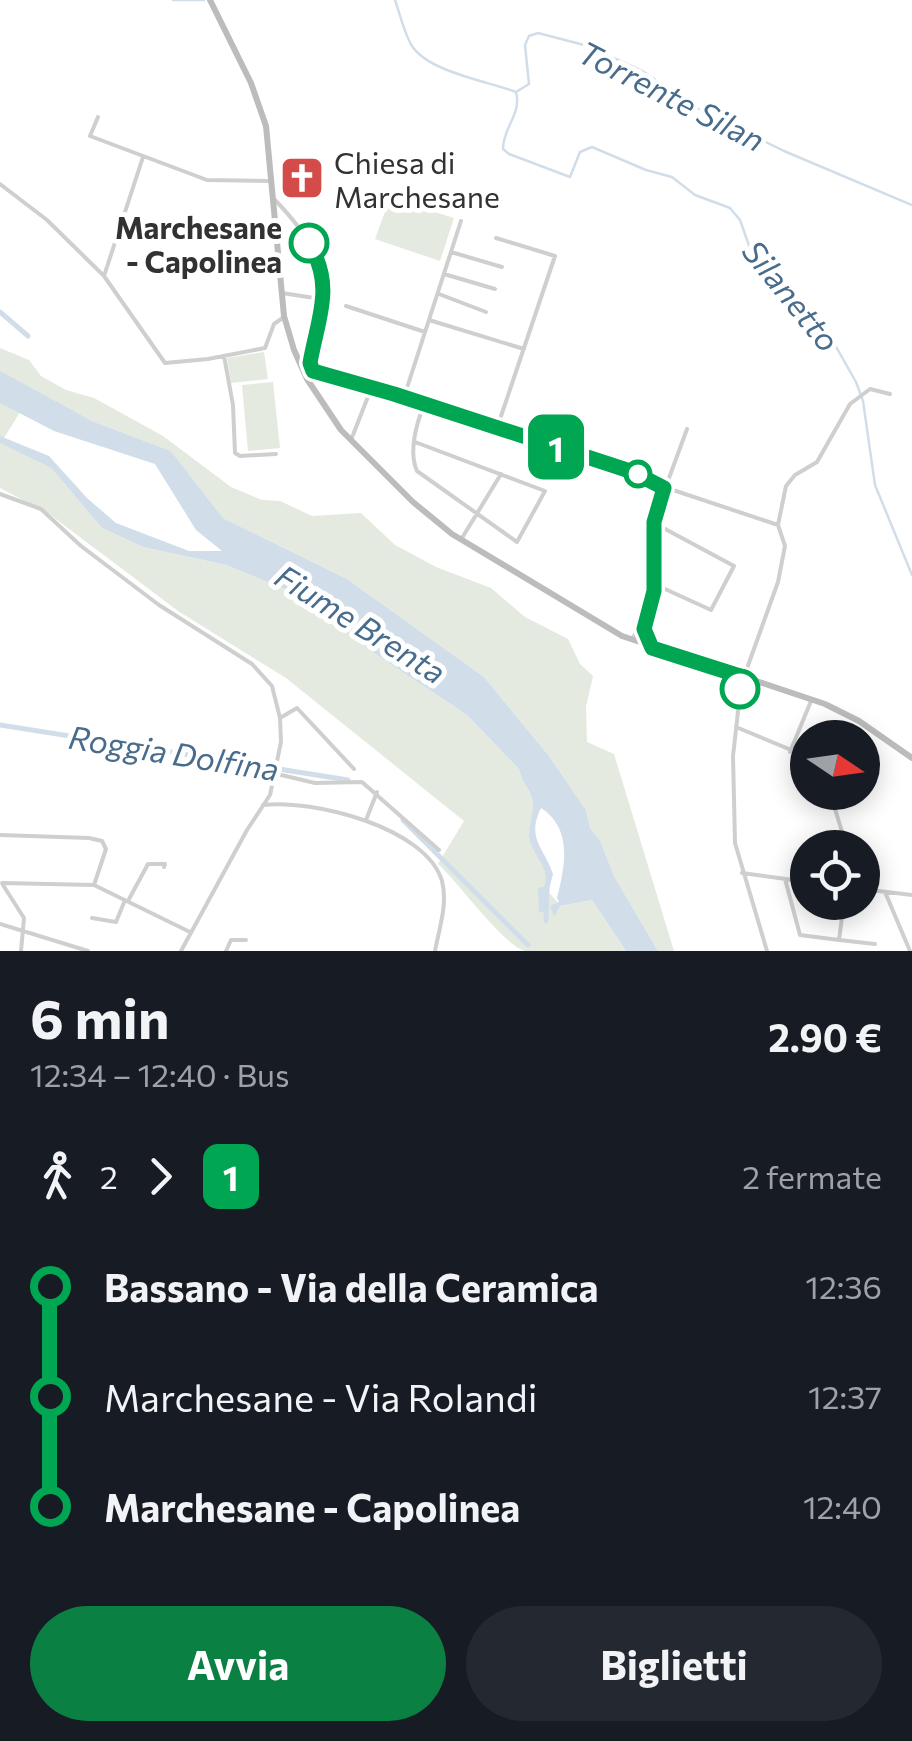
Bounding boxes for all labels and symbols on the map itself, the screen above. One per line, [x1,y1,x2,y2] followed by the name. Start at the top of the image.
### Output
[572,31,772,159] water label: Torrente Silan
[334,143,500,214] place label: Chiesa di Marchesane
[279,155,325,201] church icon: Chiesa di Marchesane
[115,208,282,279] place label: Marchesane - Capolinea
[290,224,328,262] marker: Marchesane - Capolinea
[735,231,849,359] water label: Silanetto
[524,414,588,480] line badge: 1
[625,461,651,487] unlabelled marker
[268,555,454,691] water label: Fiume Brenta
[721,670,759,708] unlabelled marker
[66,716,282,788] water label: Roggia Dolfina
[790,720,880,810] north arrow

